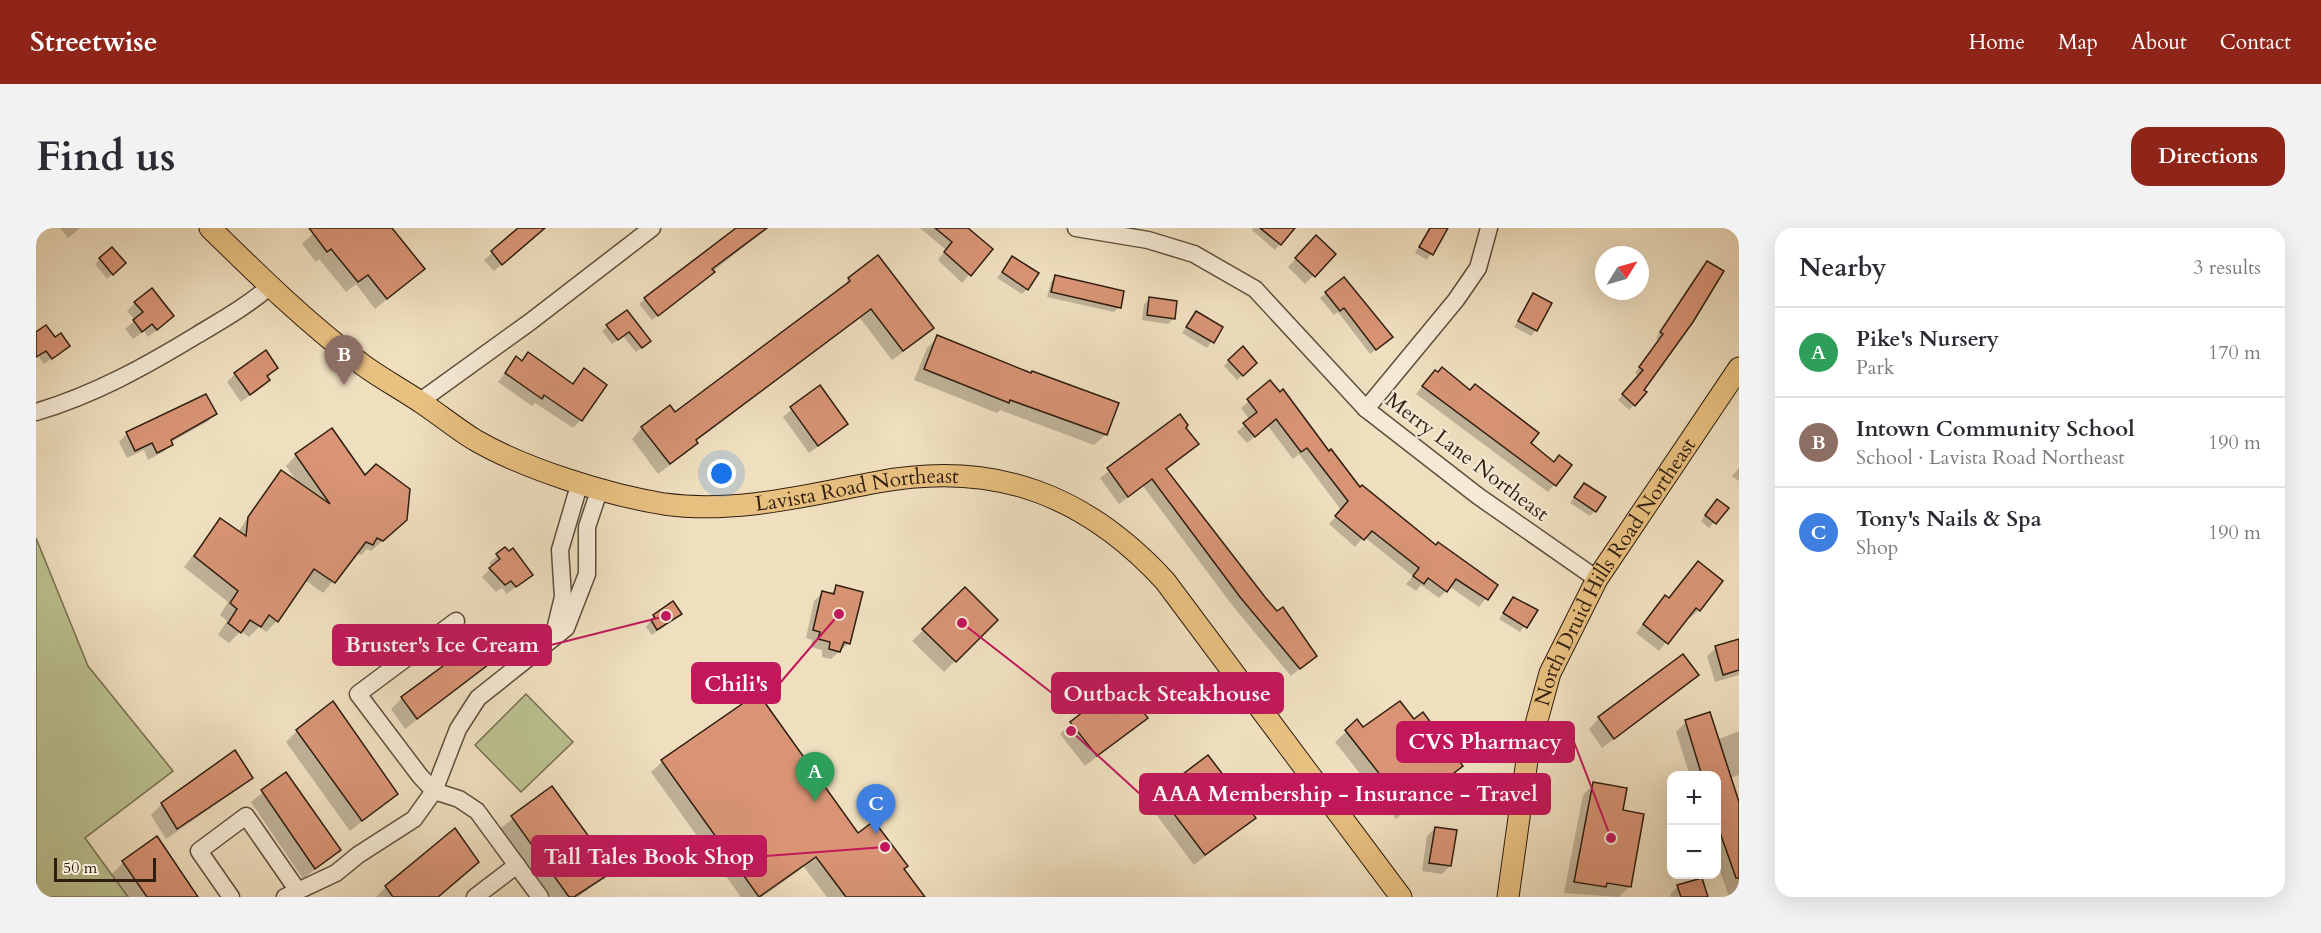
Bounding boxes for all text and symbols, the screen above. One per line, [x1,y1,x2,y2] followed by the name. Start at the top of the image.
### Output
[30,23,158,61] text: Streetwise
[1969,28,2025,57] text: Home
[2058,28,2098,57] text: Map
[2131,28,2187,57] text: About
[2220,28,2291,57] text: Contact
[2131,127,2285,186] button: Directions
[36,128,176,185] text: Find us
[1595,246,1649,300] north arrow
[1799,250,1887,285] text: Nearby
[2193,254,2261,281] text: 3 results
[1856,324,1999,354] text: Pike's Nursery
[324,336,364,385] pin: B
[1811,339,1826,366] text: A
[2208,339,2261,366] text: 170 m
[1856,354,1894,381] text: Park
[1379,386,1555,528] street label: Merry Lane Northeast
[1856,414,2135,444] text: Intown Community School
[1811,429,1826,456] text: B
[2208,429,2261,456] text: 190 m
[1527,432,1703,709] street label: North Druid Hills Road Northeast
[1856,444,2125,471] text: School · Lavista Road Northeast
[707,459,736,488] your location
[753,461,960,518] street label: Lavista Road Northeast
[1856,504,2042,534] text: Tony's Nails & Spa
[1811,519,1826,546] text: C
[2208,519,2261,546] text: 190 m
[1856,534,1898,561] text: Shop
[333,625,551,665] callout: Bruster's Ice Cream
[345,630,540,660] text: Bruster's Ice Cream
[692,663,780,703] callout: Chili's
[704,669,768,699] text: Chili's
[1052,673,1283,713] callout: Outback Steakhouse
[1063,679,1271,709] text: Outback Steakhouse
[1397,722,1574,762] callout: CVS Pharmacy
[1408,727,1562,757] text: CVS Pharmacy
[796,752,834,802] pin: A
[1667,771,1721,879] map controls
[1667,771,1721,825] button: +
[1140,774,1550,814] callout: AAA Membership - Insurance - Travel
[1152,779,1538,809] text: AAA Membership - Insurance - Travel
[856,784,896,834] pin: C
[1667,825,1721,879] button: −
[532,836,766,876] callout: Tall Tales Book Shop
[544,842,754,872] text: Tall Tales Book Shop
[54,855,156,882] scale bar
[63,857,97,879] text: 50 m

